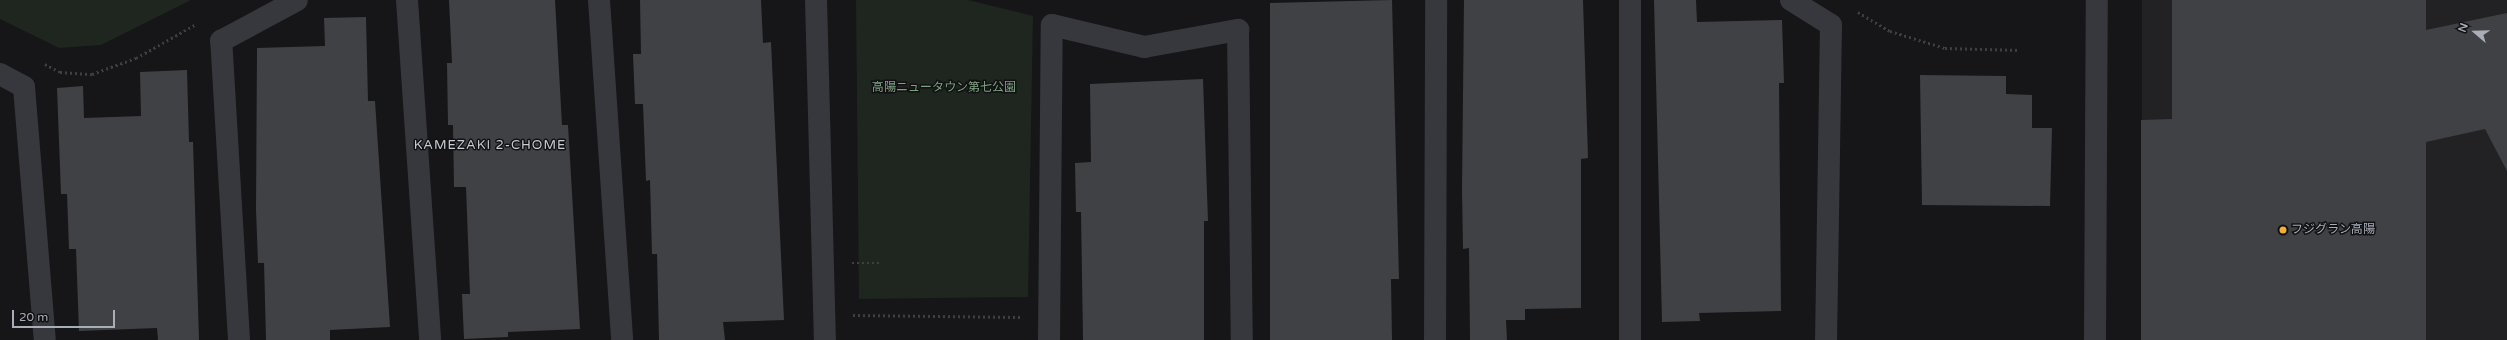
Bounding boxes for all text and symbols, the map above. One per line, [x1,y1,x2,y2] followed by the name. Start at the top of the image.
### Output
[2455,12,2495,52] north arrow
[2456,21,2471,34] text: N
[872,81,1016,95] park label: 高陽ニュータウン第七公園
[414,137,566,153] district label: KAMEZAKI 2-CHOME
[2291,223,2375,237] place label: フジグラン高陽
[2278,225,2288,235] marker: フジグラン高陽
[14,302,117,328] scale bar
[19,310,48,324] text: 20 m

